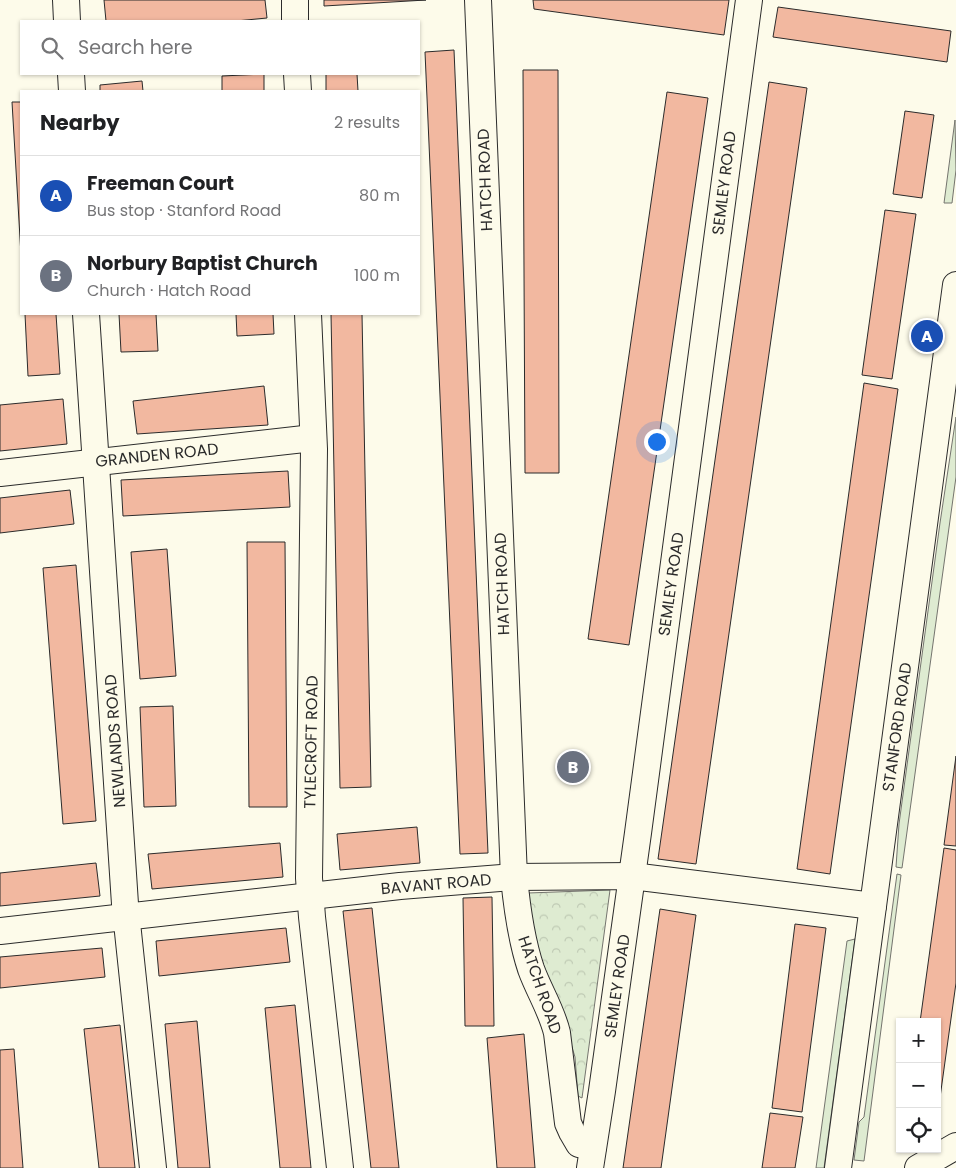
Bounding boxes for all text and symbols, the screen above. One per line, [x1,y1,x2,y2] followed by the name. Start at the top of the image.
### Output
[20,20,420,75] search box
[38,34,66,62] icon: search
[78,34,192,61] text: Search here
[40,108,120,137] text: Nearby
[334,111,400,134] text: 2 results
[472,128,498,232] street label: HATCH ROAD
[706,130,742,236] street label: SEMLEY ROAD
[87,170,234,197] text: Freeman Court
[50,184,62,207] text: A
[359,184,400,207] text: 80 m
[87,199,281,222] text: Bus stop · Stanford Road
[87,250,318,277] text: Norbury Baptist Church
[51,264,61,287] text: B
[354,264,400,287] text: 100 m
[87,279,251,302] text: Church · Hatch Road
[911,317,943,355] pin: A
[644,429,670,455] your location
[94,437,220,473] street label: GRANDEN ROAD
[652,531,690,637] street label: SEMLEY ROAD
[489,532,515,636] street label: HATCH ROAD
[877,661,917,793] street label: STANFORD ROAD
[99,674,131,808] street label: NEWLANDS ROAD
[298,675,324,809] street label: TYLECROFT ROAD
[557,748,589,786] pin: B
[380,868,492,900] street label: BAVANT ROAD
[512,933,568,1037] street label: HATCH ROAD
[598,933,636,1039] street label: SEMLEY ROAD
[896,1018,941,1153] map controls
[896,1018,941,1063] button: +
[896,1063,941,1108] button: −
[896,1108,941,1153] button: locate

